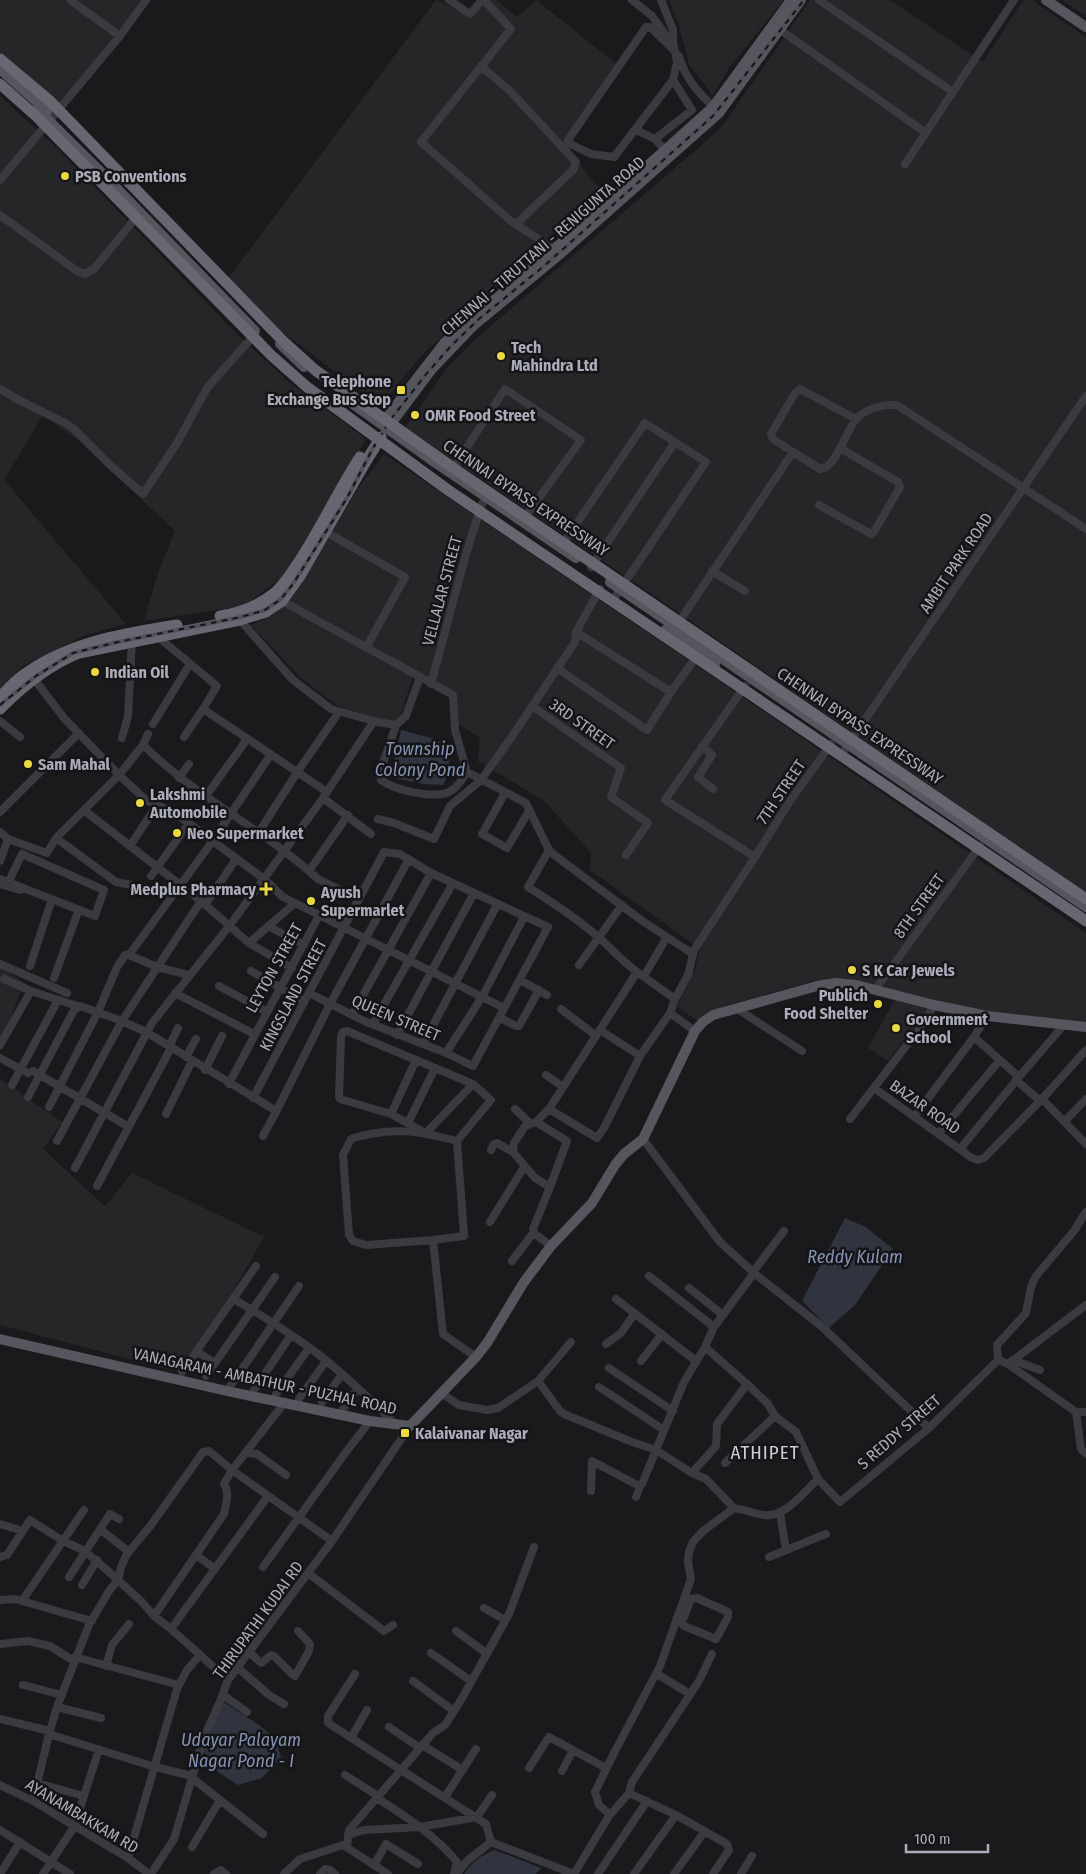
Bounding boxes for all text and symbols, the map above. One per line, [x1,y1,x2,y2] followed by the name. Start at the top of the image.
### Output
[437,152,649,340] street label: CHENNAI - TIRUTTANI - RENIGUNTA ROAD
[75,167,187,186] place label: PSB Conventions
[59,170,71,182] marker: PSB Conventions
[511,338,598,375] place label: Tech Mahindra Ltd
[495,350,507,362] marker: Tech Mahindra Ltd
[267,372,391,409] place label: Telephone Exchange Bus Stop
[395,384,407,396] marker: Telephone Exchange Bus Stop
[425,406,536,425] place label: OMR Food Street
[409,409,421,421] marker: OMR Food Street
[440,435,612,561] street label: CHENNAI BYPASS EXPRESSWAY
[915,509,997,617] street label: AMBIT PARK ROAD
[418,534,466,648] street label: VELLALAR STREET
[105,663,169,682] place label: Indian Oil
[774,663,946,789] street label: CHENNAI BYPASS EXPRESSWAY
[89,666,101,678] marker: Indian Oil
[546,695,619,754] street label: 3RD STREET
[375,738,466,781] water label: Township Colony Pond
[38,755,110,774] place label: Sam Mahal
[753,756,810,828] street label: 7TH STREET
[22,758,34,770] marker: Sam Mahal
[149,785,227,822] place label: Lakshmi Automobile
[134,797,146,809] marker: Lakshmi Automobile
[187,824,304,843] place label: Neo Supermarket
[171,827,183,839] marker: Neo Supermarket
[889,870,949,942] street label: 8TH STREET
[131,880,256,899] place label: Medplus Pharmacy
[260,883,272,895] marker: Medplus Pharmacy
[320,883,405,920] place label: Ayush Supermarlet
[305,895,317,907] marker: Ayush Supermarlet
[242,920,307,1016] street label: LEYTON STREET
[256,935,331,1054] street label: KINGSLAND STREET
[862,961,955,980] place label: S K Car Jewels
[846,964,858,976] marker: S K Car Jewels
[784,986,868,1023] place label: Publich Food Shelter
[349,991,444,1045] street label: QUEEN STREET
[872,998,884,1010] marker: Publich Food Shelter
[906,1010,988,1047] place label: Government School
[890,1022,902,1034] marker: Government School
[886,1076,964,1138] street label: BAZAR ROAD
[807,1246,903,1268] water label: Reddy Kulam
[132,1344,398,1418] street label: VANAGARAM - AMBATHUR - PUZHAL ROAD
[854,1390,945,1473] street label: S REDDY STREET
[415,1424,528,1443] place label: Kalaivanar Nagar
[399,1427,411,1439] marker: Kalaivanar Nagar
[731,1441,799,1464] district label: ATHIPET
[209,1558,307,1682] street label: THIRUPATHI KUDAI RD
[181,1729,301,1772] water label: Udayar Palayam Nagar Pond - I
[22,1775,142,1857] street label: AYANAMBAKKAM RD
[906,1822,988,1854] scale bar
[914,1830,951,1848] text: 100 m

